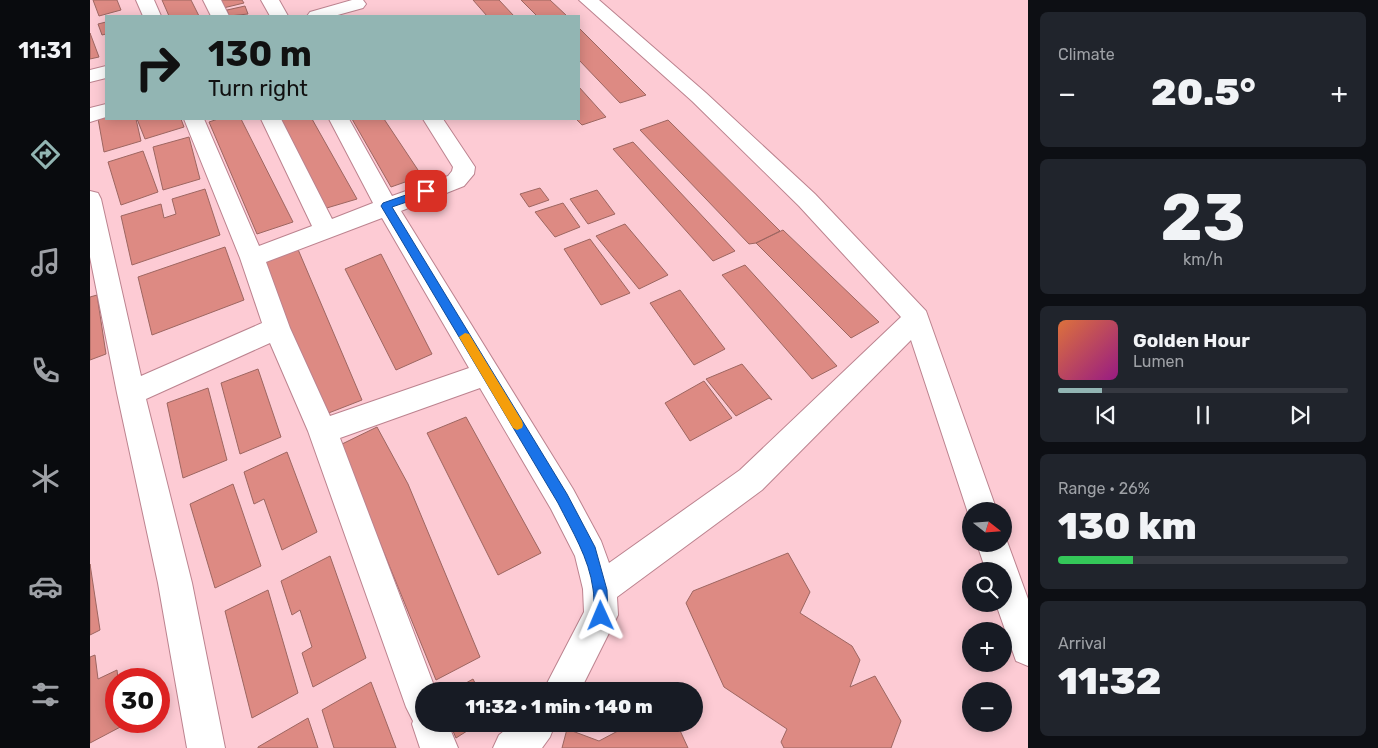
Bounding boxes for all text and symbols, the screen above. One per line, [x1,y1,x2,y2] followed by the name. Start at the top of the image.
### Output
[208,33,312,75] text: 130 m
[125,35,190,100] icon: right
[18,37,72,64] text: 11:31
[1058,45,1115,64] text: Climate
[1151,69,1256,115] text: 20.5°
[208,75,308,102] text: Turn right
[1058,77,1076,110] text: −
[1331,77,1348,110] text: +
[28,137,63,172] icon: directions
[405,170,447,212] pin
[412,177,440,205] icon: arrive
[1160,179,1246,256] text: 23
[28,245,63,280] icon: music
[1183,250,1223,269] text: km/h
[1133,329,1250,352] text: Golden Hour
[1133,352,1184,371] text: Lumen
[28,353,63,388] icon: phone
[1092,401,1120,429] icon: previous
[1189,401,1217,429] icon: pause
[1286,401,1314,429] icon: next
[28,461,63,496] icon: climate
[1058,479,1150,498] text: Range · 26%
[962,502,1012,552] north arrow
[962,502,1012,732] map controls
[1058,503,1197,549] text: 130 km
[962,562,1012,612] button: search
[28,569,63,604] icon: car
[574,589,626,641] position arrow
[962,622,1012,672] button: +
[1058,634,1106,653] text: Arrival
[1058,658,1161,704] text: 11:32
[105,668,170,733] speed limit sign: 30
[28,677,63,712] icon: filters
[962,682,1012,732] button: −
[465,695,653,718] text: 11:32 · 1 min · 140 m

